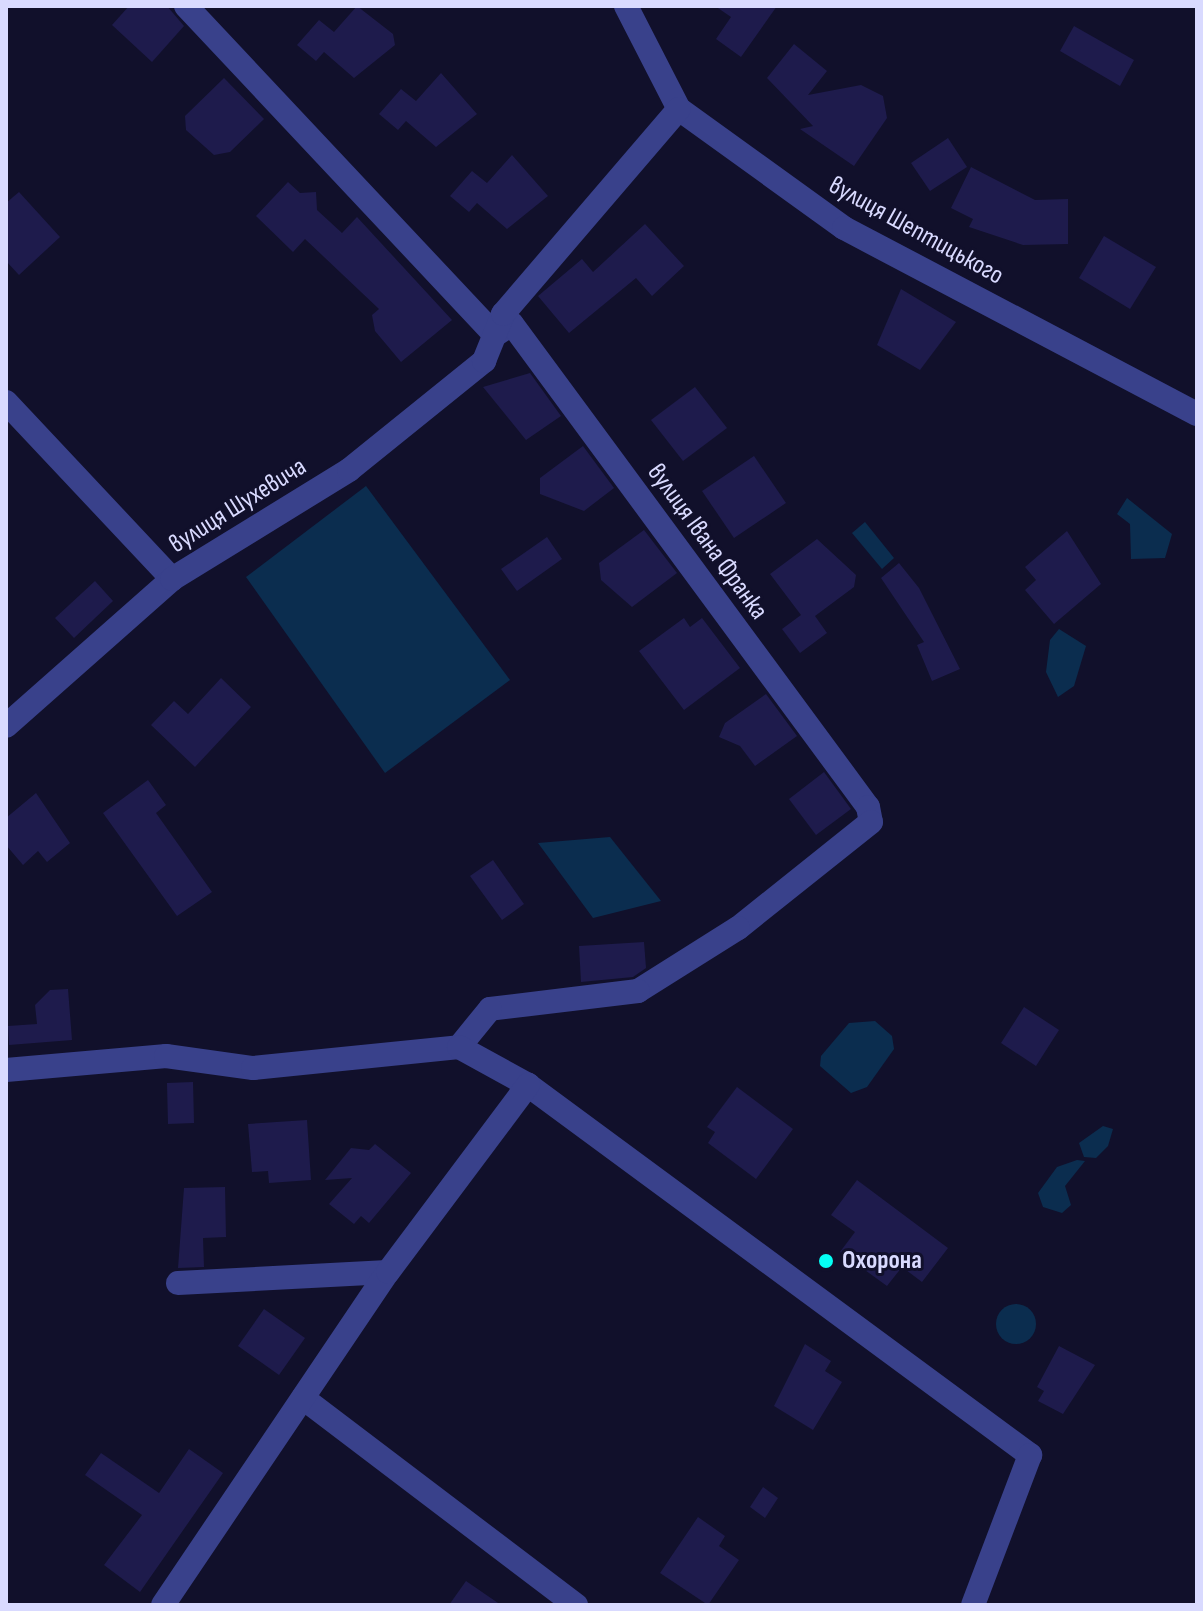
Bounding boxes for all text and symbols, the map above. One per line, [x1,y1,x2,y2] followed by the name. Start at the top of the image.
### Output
[823,170,1009,292] street label: вулиця Шептицького
[164,452,312,560] street label: вулиця Шухевича
[640,458,774,626] street label: вулиця Івана Франка
[842,1245,922,1277] place label: Охорона
[817,1252,835,1270] marker: Охорона

